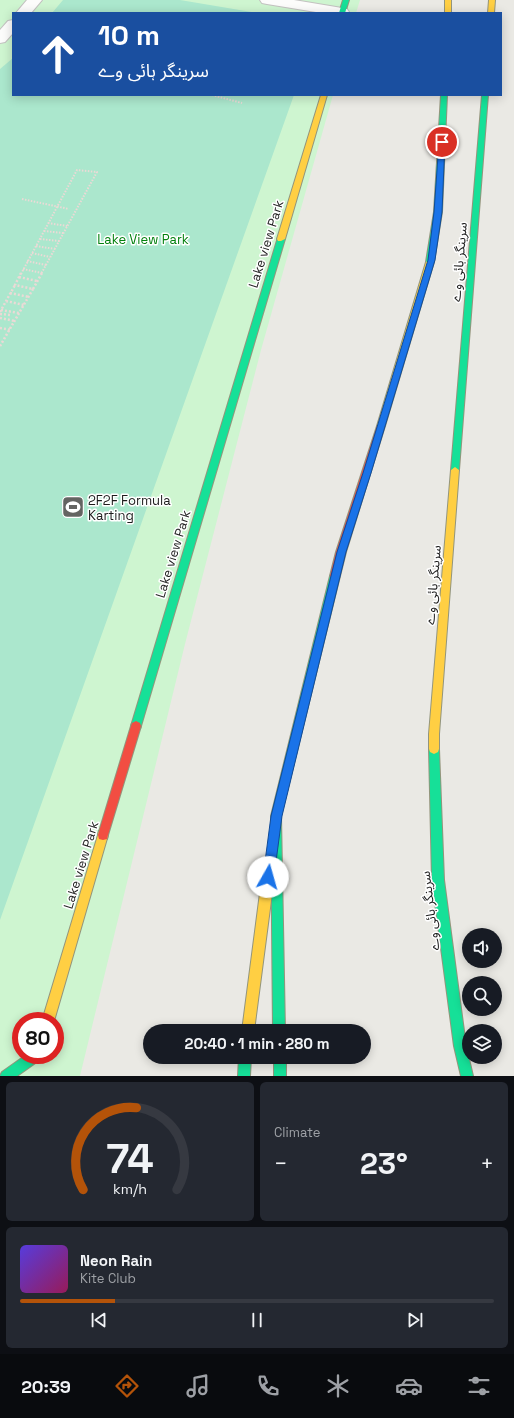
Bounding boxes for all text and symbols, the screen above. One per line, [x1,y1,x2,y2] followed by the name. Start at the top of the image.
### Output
[98,17,160,53] text: 10 m
[32,28,84,80] icon: ahead
[98,59,209,82] text: سرینگر ہائی وے
[425,125,459,159] pin
[431,131,453,153] icon: arrive
[245,198,287,290] street label: Lake view Park
[447,221,471,303] street label: سرینگر ہائی وے
[97,231,189,248] park label: Lake View Park
[88,492,171,524] place label: 2F2F Formula Karting
[60,494,86,520] sports icon: 2F2F Formula Karting
[152,508,194,600] street label: Lake view Park
[421,544,445,626] street label: سرینگر ہائی وے
[60,819,102,911] street label: Lake view Park
[247,856,289,898] position arrow
[417,870,443,952] street label: سرینگر ہائی وے
[462,928,502,1064] map controls
[462,928,502,968] button: sound
[462,976,502,1016] button: search
[12,1012,64,1064] speed limit sign: 80
[462,1024,502,1064] button: layers
[184,1034,330,1053] text: 20:40 · 1 min · 280 m
[274,1124,320,1141] text: Climate
[106,1131,154,1184] text: 74
[360,1144,408,1183] text: 23°
[274,1149,288,1177] text: −
[480,1149,494,1177] text: +
[113,1179,147,1197] text: km/h
[80,1251,152,1270] text: Neon Rain
[80,1270,136,1287] text: Kite Club
[88,1309,110,1331] icon: previous
[246,1309,268,1331] icon: pause
[404,1309,426,1331] icon: next
[113,1372,141,1400] icon: directions
[184,1372,212,1400] icon: music
[254,1372,282,1400] icon: phone
[324,1372,352,1400] icon: climate
[395,1372,423,1400] icon: car
[465,1372,493,1400] icon: filters
[21,1375,71,1398] text: 20:39

